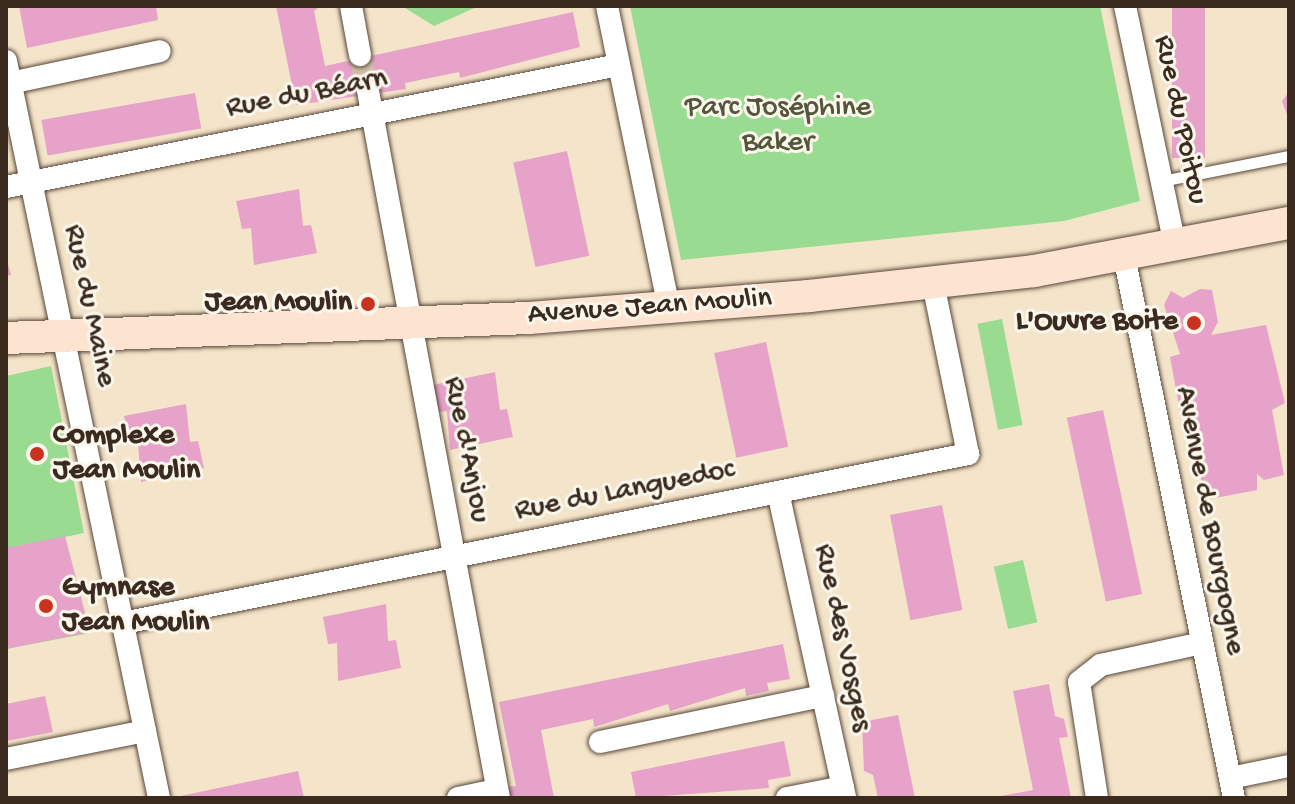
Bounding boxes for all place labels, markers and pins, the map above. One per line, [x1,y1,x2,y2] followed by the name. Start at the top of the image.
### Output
[205,286,352,322] place label: Jean Moulin
[359,295,377,313] marker: Jean Moulin
[1016,305,1178,341] place label: L'Ouvre Boite
[1185,314,1203,332] marker: L'Ouvre Boite
[53,419,200,490] place label: Complexe Jean Moulin
[28,445,46,463] marker: Complexe Jean Moulin
[62,571,209,642] place label: Gymnase Jean Moulin
[37,597,55,615] marker: Gymnase Jean Moulin

